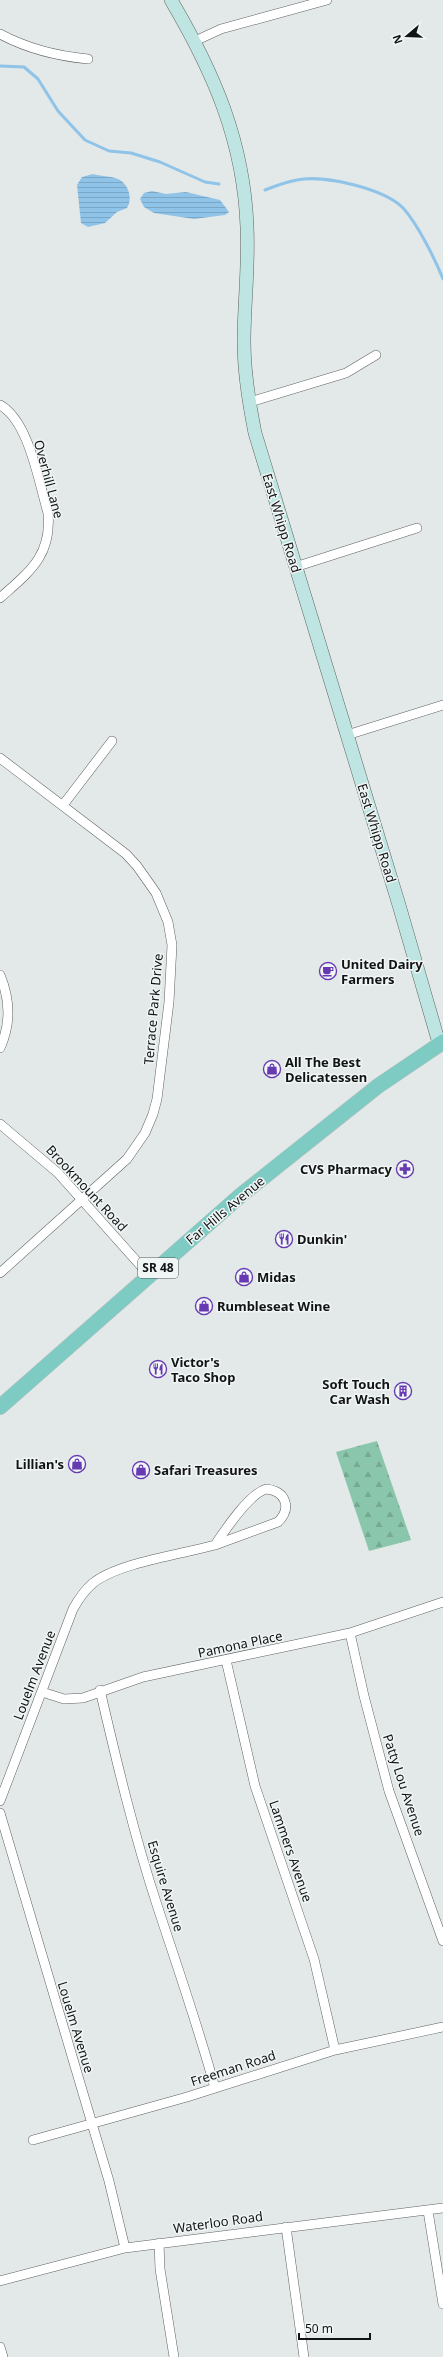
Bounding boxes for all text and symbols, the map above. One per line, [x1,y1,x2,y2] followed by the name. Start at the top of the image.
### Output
[387,16,427,56] north arrow
[389,33,406,46] text: N
[30,438,68,520] street label: Overhill Lane
[258,471,306,575] street label: East Whipp Road
[353,781,401,885] street label: East Whipp Road
[139,953,167,1065] street label: Terrace Park Drive
[341,955,423,988] place label: United Dairy Farmers
[318,961,338,981] cafe icon: United Dairy Farmers
[285,1053,367,1086] place label: All The Best Delicatessen
[262,1059,282,1079] shop icon: All The Best Delicatessen
[42,1141,132,1235] street label: Brookmount Road
[395,1159,415,1179] pharmacy icon: CVS Pharmacy
[300,1160,393,1178] place label: CVS Pharmacy
[182,1172,268,1248] street label: Far Hills Avenue
[274,1229,294,1249] restaurant icon: Dunkin'
[297,1230,347,1248] place label: Dunkin'
[138,1258,178,1278] road number: SR 48
[234,1267,254,1287] shop icon: Midas
[257,1268,296,1286] place label: Midas
[194,1296,214,1316] shop icon: Rumbleseat Wine
[217,1297,331,1315] place label: Rumbleseat Wine
[171,1353,235,1386] place label: Victor's Taco Shop
[148,1359,168,1379] restaurant icon: Victor's Taco Shop
[322,1375,390,1408] place label: Soft Touch Car Wash
[393,1381,413,1401] building icon: Soft Touch Car Wash
[67,1454,87,1474] shop icon: Lillian's
[16,1455,64,1473] place label: Lillian's
[131,1460,151,1480] shop icon: Safari Treasures
[154,1461,258,1479] place label: Safari Treasures
[196,1626,284,1662] street label: Pamona Place
[9,1628,59,1722] street label: Louelm Avenue
[379,1732,429,1838] street label: Patty Lou Avenue
[265,1798,317,1904] street label: Lammers Avenue
[144,1838,188,1934] street label: Esquire Avenue
[54,1979,98,2075] street label: Louelm Avenue
[188,2046,278,2090] street label: Freeman Road
[172,2207,264,2237] street label: Waterloo Road
[299,2315,370,2341] scale bar
[305,2320,333,2337] text: 50 m

